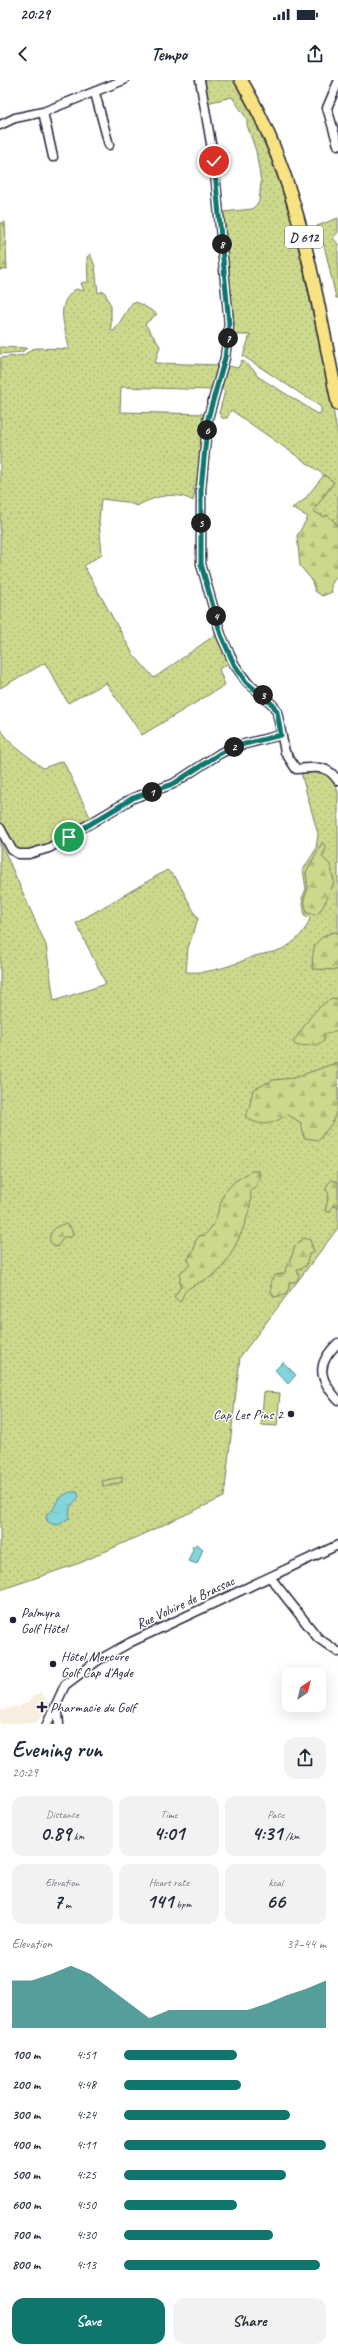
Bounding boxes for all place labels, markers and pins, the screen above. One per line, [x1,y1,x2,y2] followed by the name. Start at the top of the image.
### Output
[197,144,231,178] pin
[212,234,232,254] pin: 8
[218,328,238,348] pin: 7
[197,420,217,440] pin: 6
[191,513,211,533] pin: 5
[206,606,226,626] pin: 4
[253,685,273,705] pin: 3
[224,737,244,757] pin: 2
[142,782,162,802] pin: 1
[52,820,86,854] pin
[213,1406,285,1423] place label: Cap Les Pins 2
[286,1409,296,1419] marker: Cap Les Pins 2
[21,1604,70,1637] place label: Palmyra Golf Hôtel
[8,1615,18,1625] marker: Palmyra Golf Hôtel
[61,1648,134,1681] place label: Hôtel Mercure Golf Cap d'Agde
[48,1659,58,1669] marker: Hôtel Mercure Golf Cap d'Agde
[50,1699,138,1716] place label: Pharmacie du Golf
[37,1702,47,1712] marker: Pharmacie du Golf

